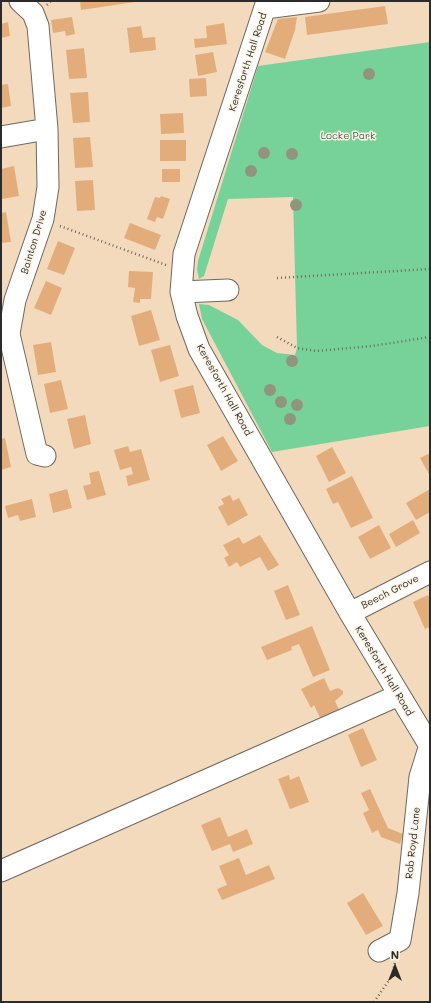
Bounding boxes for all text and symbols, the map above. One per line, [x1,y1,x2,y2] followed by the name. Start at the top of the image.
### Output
[226,11,270,113] street label: Keresforth Hall Road
[321,130,375,142] park label: Locke Park
[19,208,49,276] street label: Bainton Drive
[194,342,254,438] street label: Keresforth Hall Road
[359,572,421,612] street label: Beech Grove
[352,624,416,718] street label: Keresforth Hall Road
[403,806,423,880] street label: Rob Royd Lane
[375,947,415,987] north arrow
[391,947,399,962] text: N

